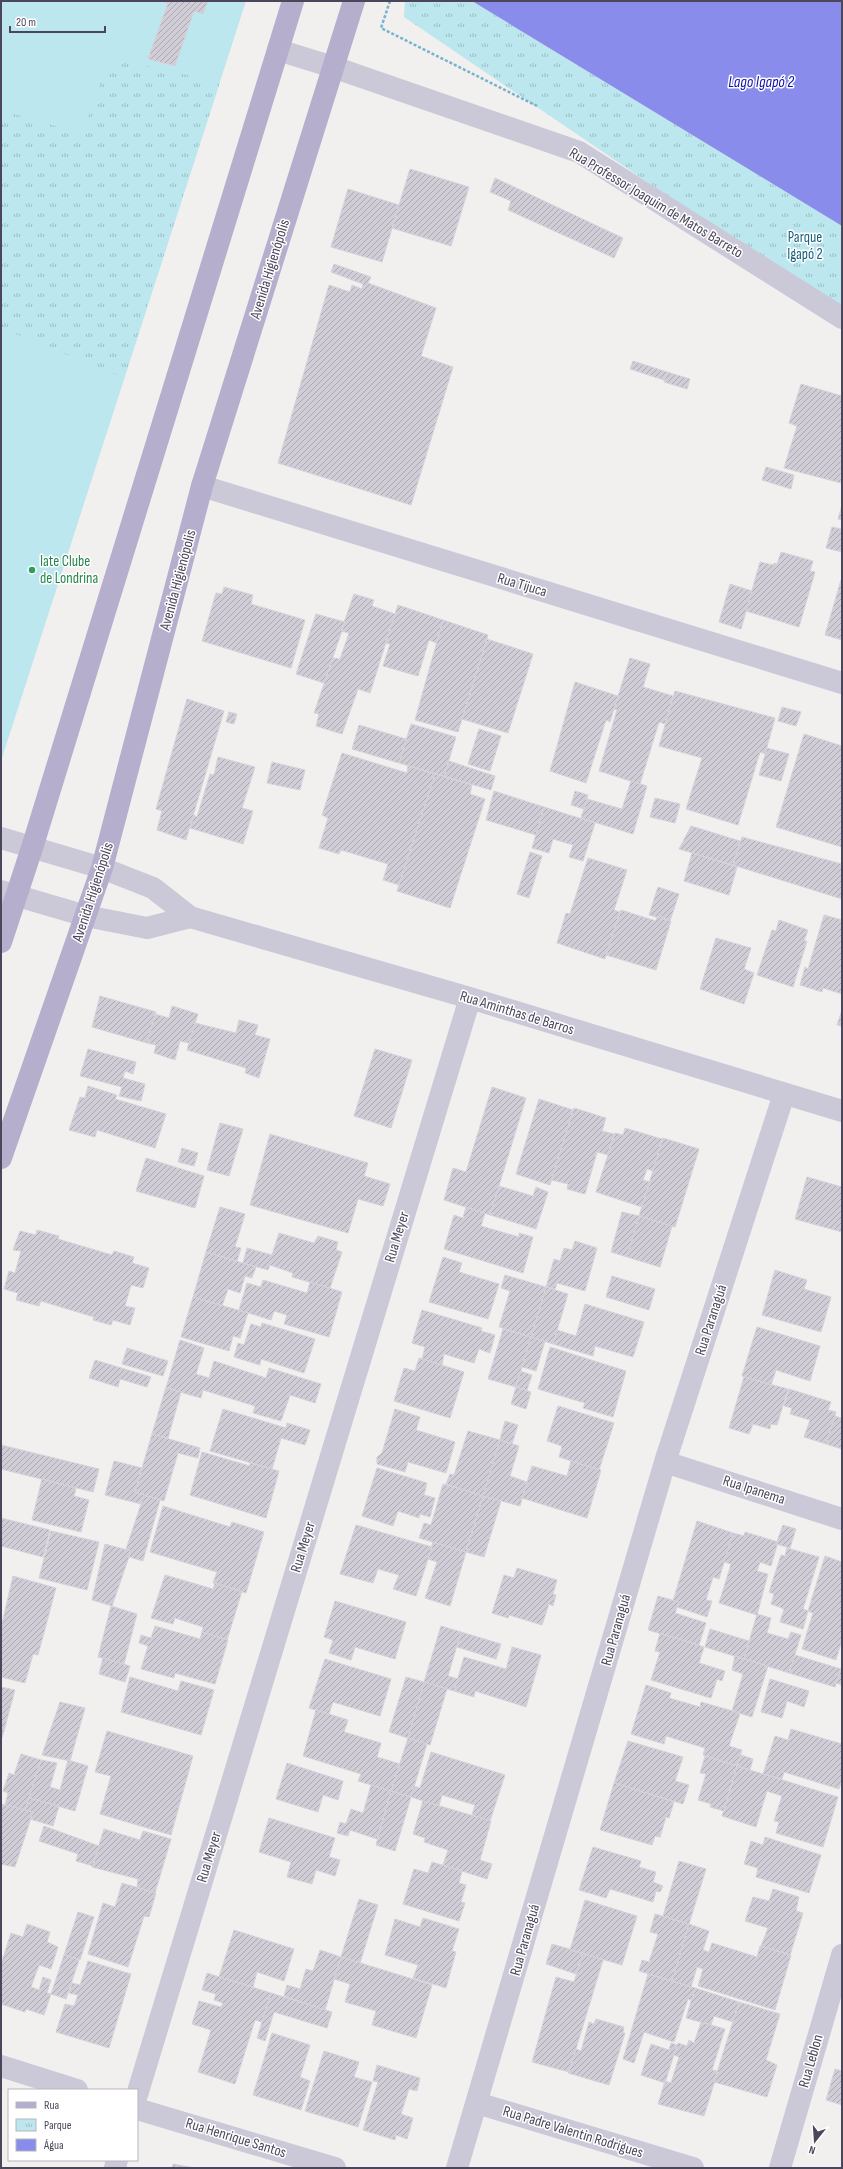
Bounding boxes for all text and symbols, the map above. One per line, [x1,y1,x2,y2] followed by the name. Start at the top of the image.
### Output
[10,8,105,34] scale bar
[16,15,36,30] text: 20 m
[728,73,794,92] water label: Lago Igapó 2
[566,144,746,262] street label: Rua Professor Joaquim de Matos Barreto
[246,217,294,322] street label: Avenida Higienópolis
[787,228,823,264] park label: Parque Igapó 2
[155,528,201,633] street label: Avenida Higienópolis
[40,552,98,588] place label: Iate Clube de Londrina
[27,565,37,575] marker: Iate Clube de Londrina
[495,568,549,602] street label: Rua Tijuca
[68,840,118,945] street label: Avenida Higienópolis
[457,987,577,1039] street label: Rua Aminthas de Barros
[380,1209,414,1265] street label: Rua Meyer
[691,1282,731,1358] street label: Rua Paranaguá
[721,1471,788,1509] street label: Rua Ipanema
[286,1519,320,1575] street label: Rua Meyer
[597,1592,635,1668] street label: Rua Paranaguá
[192,1829,226,1885] street label: Rua Meyer
[506,1902,544,1978] street label: Rua Paranaguá
[794,2032,828,2090] street label: Rua Leblon
[8,2089,138,2161] legend
[44,2098,60,2113] text: Rua
[501,2102,645,2162] street label: Rua Padre Valentin Rodrigues
[183,2114,289,2162] street label: Rua Henrique Santos
[44,2118,72,2133] text: Parque
[795,2121,835,2161] north arrow
[43,2138,64,2153] text: Água
[807,2143,817,2157] text: N

